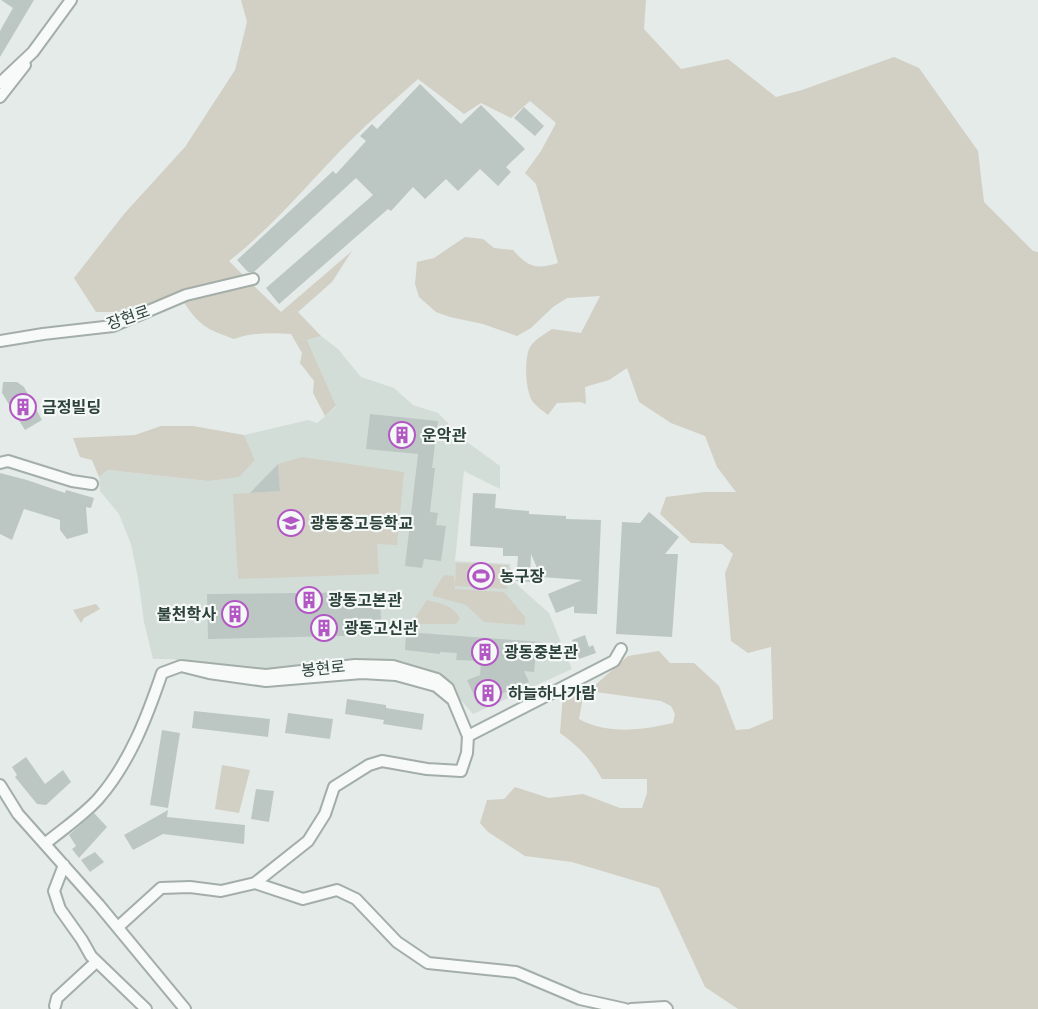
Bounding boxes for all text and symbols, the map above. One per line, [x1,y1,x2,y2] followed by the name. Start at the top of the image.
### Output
[104,300,153,336] street label: 장현로
[8,392,38,422] building icon: 금정빌딩
[42,397,101,419] place label: 금정빌딩
[387,420,417,450] building icon: 운악관
[422,425,466,447] place label: 운악관
[276,508,306,538] school or university icon: 광동중고등학교
[310,513,413,535] place label: 광동중고등학교
[466,561,496,591] sports icon: 농구장
[500,566,544,588] place label: 농구장
[294,585,324,615] building icon: 광동고본관
[328,590,402,612] place label: 광동고본관
[220,599,250,629] building icon: 불천학사
[157,604,216,626] place label: 불천학사
[309,613,339,643] building icon: 광동고신관
[344,618,418,640] place label: 광동고신관
[470,637,500,667] building icon: 광동중본관
[504,642,578,664] place label: 광동중본관
[300,656,346,682] street label: 봉현로
[473,678,503,708] building icon: 하늘하나가람
[508,683,597,705] place label: 하늘하나가람

